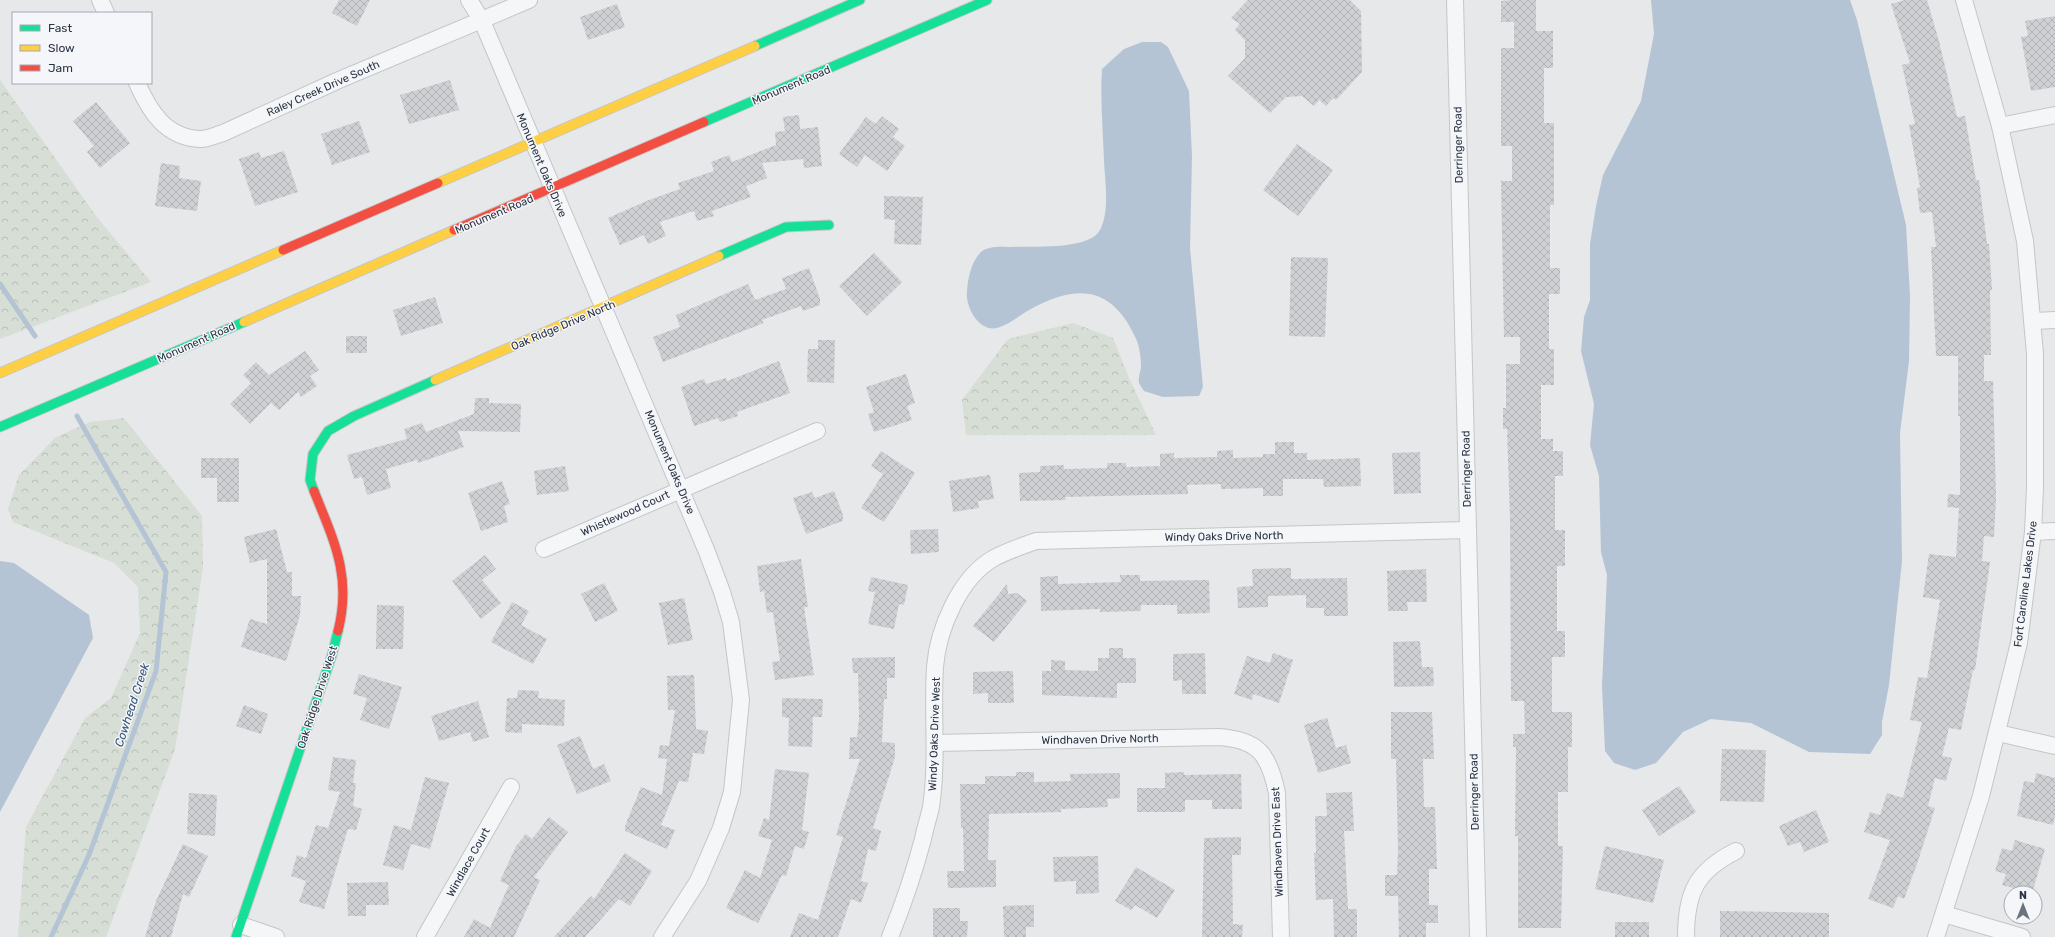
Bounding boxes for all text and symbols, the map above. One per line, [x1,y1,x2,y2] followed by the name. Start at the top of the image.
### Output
[12,12,152,84] legend
[48,21,72,35] text: Fast
[48,41,75,55] text: Slow
[265,58,382,119] street label: Raley Creek Drive South
[48,61,73,75] text: Jam
[750,63,832,108] street label: Monument Road
[1451,106,1466,184] street label: Derringer Road
[514,111,569,219] street label: Monument Oaks Drive
[453,192,535,237] street label: Monument Road
[509,298,617,353] street label: Oak Ridge Drive North
[155,319,237,365] street label: Monument Road
[642,408,697,516] street label: Monument Oaks Drive
[1459,430,1474,508] street label: Derringer Road
[579,488,672,539] street label: Whistlewood Court
[2011,520,2040,648] street label: Fort Caroline Lakes Drive
[1164,529,1284,544] street label: Windy Oaks Drive North
[295,643,340,750] street label: Oak Ridge Drive West
[112,660,152,749] water label: Cowhead Creek
[926,676,943,791] street label: Windy Oaks Drive West
[1041,732,1159,747] street label: Windhaven Drive North
[1467,753,1482,831] street label: Derringer Road
[1269,786,1286,897] street label: Windhaven Drive East
[444,825,493,899] street label: Windlace Court
[2003,885,2043,925] north arrow
[2019,889,2027,902] text: N

